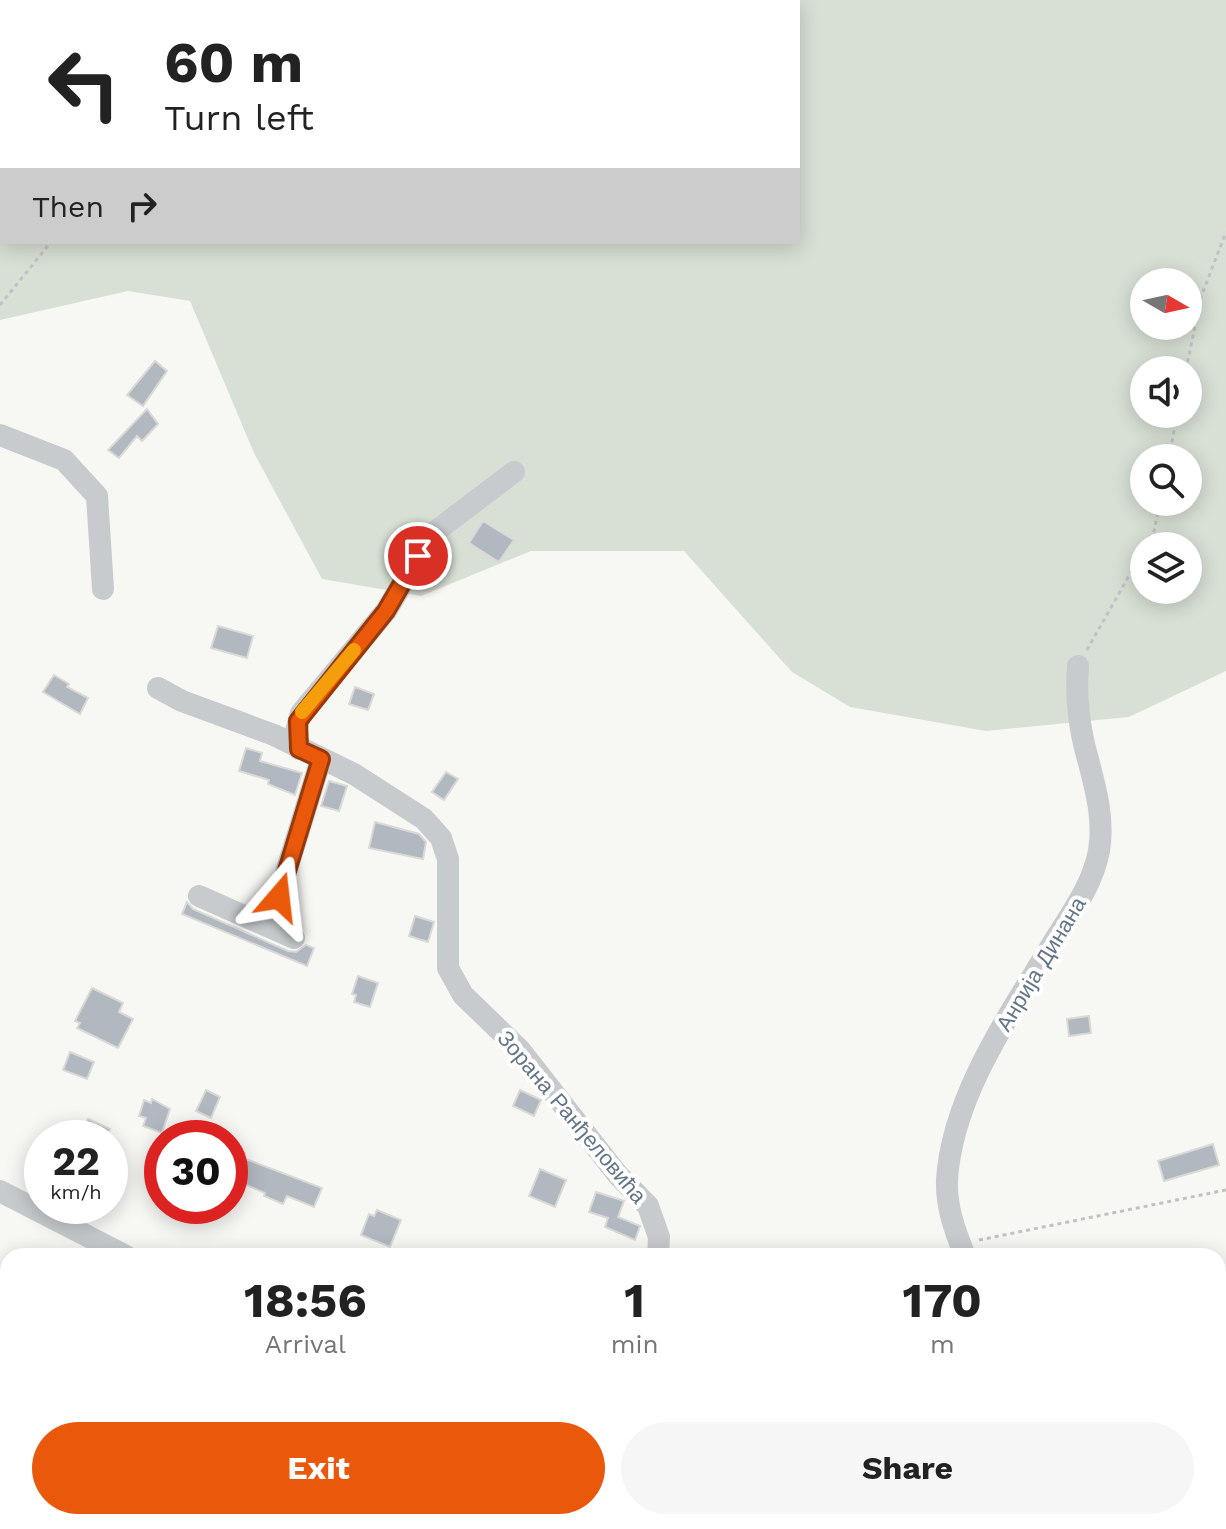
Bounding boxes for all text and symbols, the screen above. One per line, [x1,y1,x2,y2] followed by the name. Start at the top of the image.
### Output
[164,30,303,96] text: 60 m
[32,32,136,136] icon: left
[164,97,314,139] text: Turn left
[120,184,164,228] icon: right
[32,189,104,224] text: Then
[1130,268,1202,340] north arrow
[1130,268,1202,604] map controls
[1130,356,1202,428] button: sound
[1130,444,1202,516] button: search
[384,522,452,590] pin
[1130,532,1202,604] button: layers
[396,534,440,578] icon: arrive
[237,855,321,939] position arrow
[991,892,1091,1036] street label: Анрија Динана
[492,1026,652,1209] street label: Зорана Ранђеловића
[144,1120,248,1224] speed limit sign: 30
[52,1138,100,1185] text: 22
[50,1180,102,1204] text: km/h
[244,1272,367,1329] text: 18:56
[624,1272,645,1329] text: 1
[903,1272,982,1329] text: 170
[265,1329,346,1359] text: Arrival
[611,1329,659,1359] text: min
[930,1329,955,1359] text: m
[32,1422,605,1514] button: Exit
[621,1422,1194,1514] button: Share

